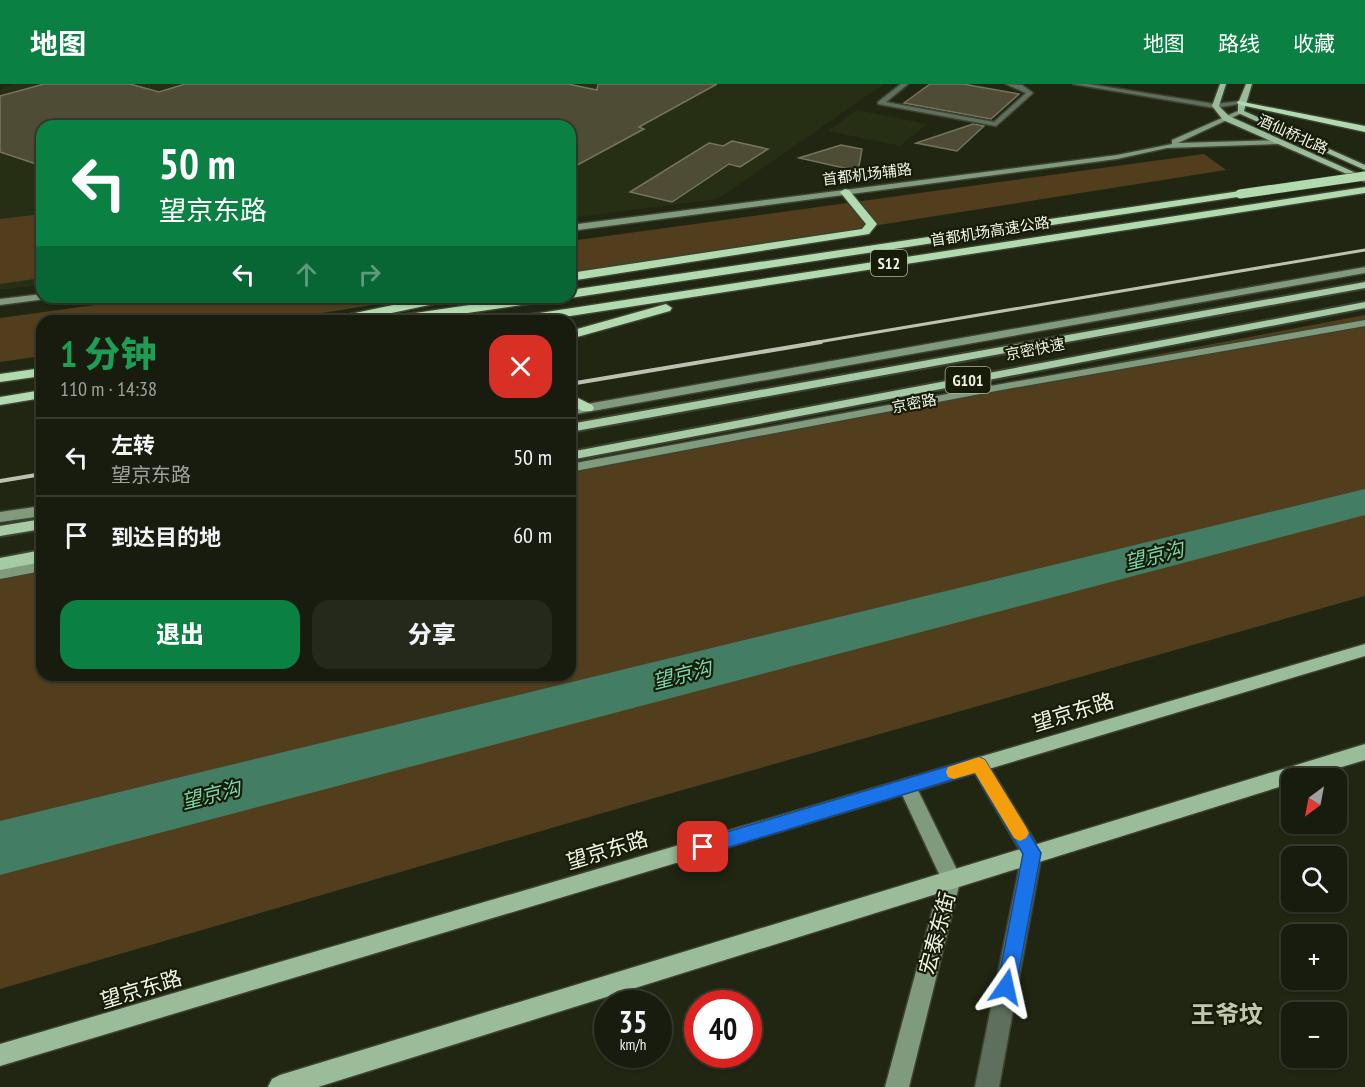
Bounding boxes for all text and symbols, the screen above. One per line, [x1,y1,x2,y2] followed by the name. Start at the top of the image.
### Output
[30,25,86,62] text: 地图
[1143,30,1185,57] text: 地图
[1218,30,1260,57] text: 路线
[1293,30,1335,57] text: 收藏
[1255,110,1331,158] street label: 酒仙桥北路
[159,136,236,191] text: 50 m
[60,144,138,222] icon: left
[821,159,913,189] street label: 首都机场辅路
[159,193,267,227] text: 望京东路
[929,212,1051,250] street label: 首都机场高速公路
[871,250,907,276] road number: S12
[227,258,260,291] icon: left
[290,258,323,291] icon: ahead
[353,258,386,291] icon: right
[60,330,157,377] text: 1 分钟
[1004,334,1066,364] street label: 京密快速
[489,335,552,398] button: close
[946,367,990,393] road number: G101
[60,376,157,402] text: 110 m · 14:38
[890,389,938,417] street label: 京密路
[111,431,155,459] text: 左转
[60,441,93,474] icon: left
[513,443,552,471] text: 50 m
[111,462,191,488] text: 望京东路
[60,519,93,552] icon: arrive
[513,521,552,549] text: 60 m
[111,523,221,551] text: 到达目的地
[1122,536,1188,576] water label: 望京沟
[60,600,300,669] button: 退出
[312,600,552,669] button: 分享
[650,655,716,695] water label: 望京沟
[1029,687,1117,737] street label: 望京东路
[1281,768,1347,834] north arrow
[1281,768,1347,1068] map controls
[179,775,245,815] water label: 望京沟
[677,821,728,872] pin
[563,825,651,875] street label: 望京东路
[686,830,719,863] icon: arrive
[1281,846,1347,912] button: search
[913,889,961,977] street label: 宏泰东街
[1281,924,1347,990] button: +
[974,955,1038,1019] position arrow
[97,964,185,1014] street label: 望京东路
[684,990,762,1068] speed limit sign: 40
[1191,999,1263,1030] district label: 王爷坟
[619,1002,647,1041] text: 35
[1281,1002,1347,1068] button: −
[620,1035,646,1054] text: km/h

